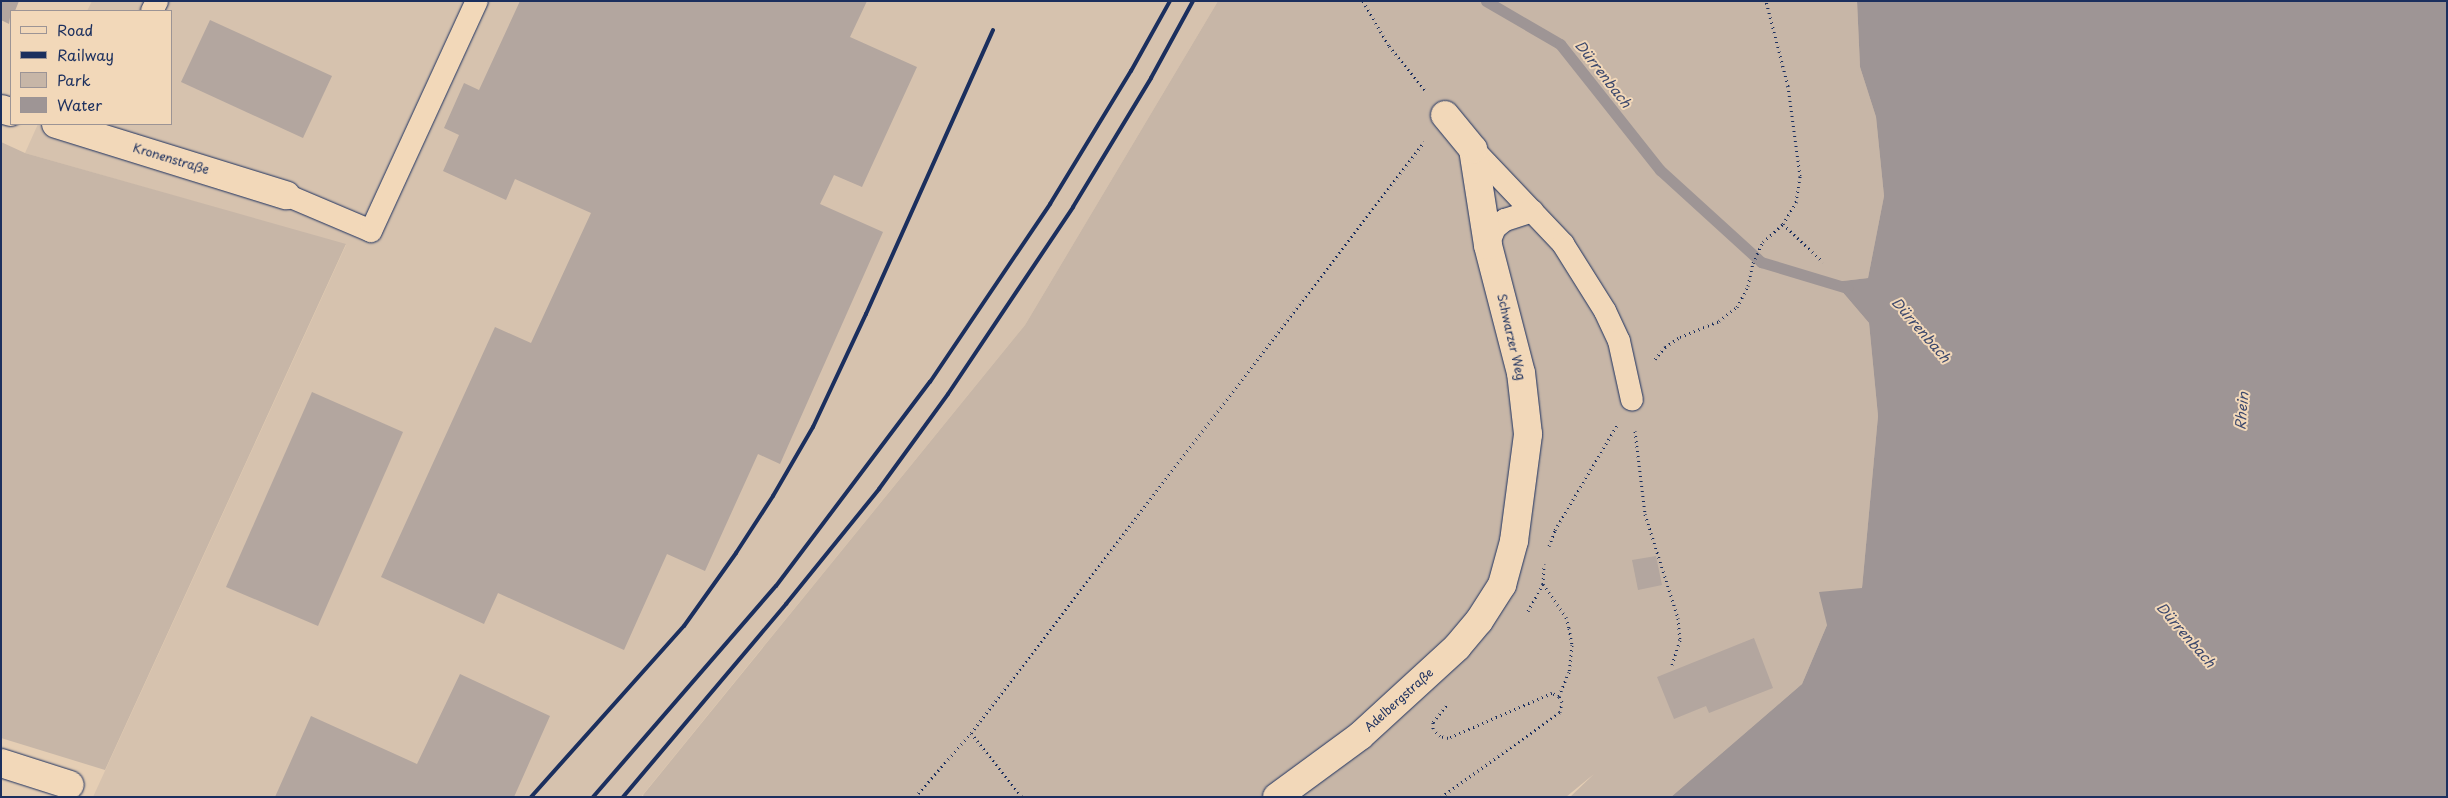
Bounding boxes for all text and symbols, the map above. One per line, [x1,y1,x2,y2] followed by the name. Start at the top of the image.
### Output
[10,10,172,125] legend
[57,18,93,41] text: Road
[1572,37,1634,111] water label: Dürrenbach
[57,43,114,66] text: Railway
[57,68,91,91] text: Park
[57,93,102,116] text: Water
[131,141,211,177] street label: Kronenstraße
[1494,292,1528,382] street label: Schwarzer Weg
[1888,294,1954,366] water label: Dürrenbach
[2232,391,2252,431] water label: Rhein
[2153,599,2219,671] water label: Dürrenbach
[1362,665,1436,735] street label: Adelbergstraße

